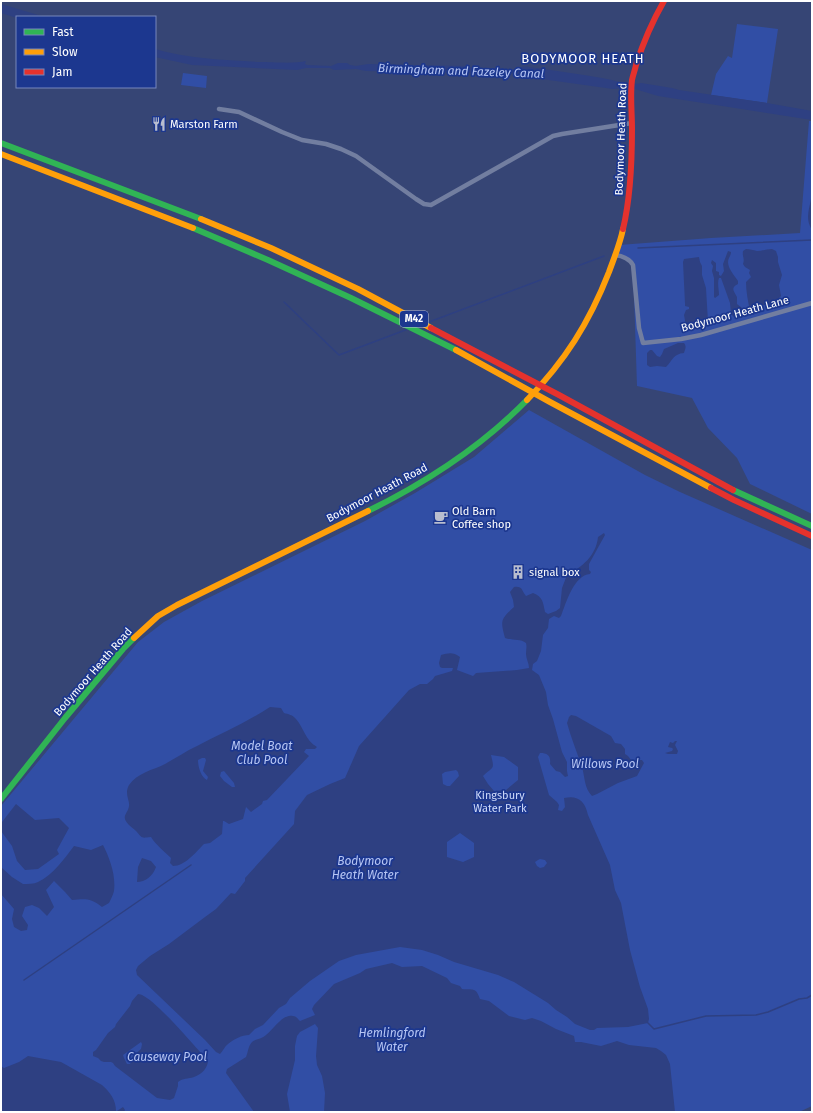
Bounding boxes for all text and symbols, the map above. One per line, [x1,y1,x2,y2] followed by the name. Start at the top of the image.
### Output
[16,16,156,88] legend
[52,25,74,39] text: Fast
[52,45,78,59] text: Slow
[521,51,645,66] district label: BODYMOOR HEATH
[378,61,544,81] water label: Birmingham and Fazeley Canal
[52,65,72,79] text: Jam
[613,83,629,195] street label: Bodymoor Heath Road
[151,116,167,132] restaurant icon: Marston Farm
[170,118,238,131] place label: Marston Farm
[680,293,790,335] street label: Bodymoor Heath Lane
[400,311,428,327] road number: M42
[324,461,430,525] street label: Bodymoor Heath Road
[452,505,511,531] place label: Old Barn Coffee shop
[433,509,449,525] cafe icon: Old Barn Coffee shop
[510,564,526,580] building icon: signal box
[529,566,580,579] place label: signal box
[51,625,135,719] street label: Bodymoor Heath Road
[231,739,293,767] water label: Model Boat Club Pool
[571,757,639,771] water label: Willows Pool
[473,789,527,815] park label: Kingsbury Water Park
[332,854,399,882] water label: Bodymoor Heath Water
[358,1026,426,1054] water label: Hemlingford Water
[127,1050,207,1064] water label: Causeway Pool

